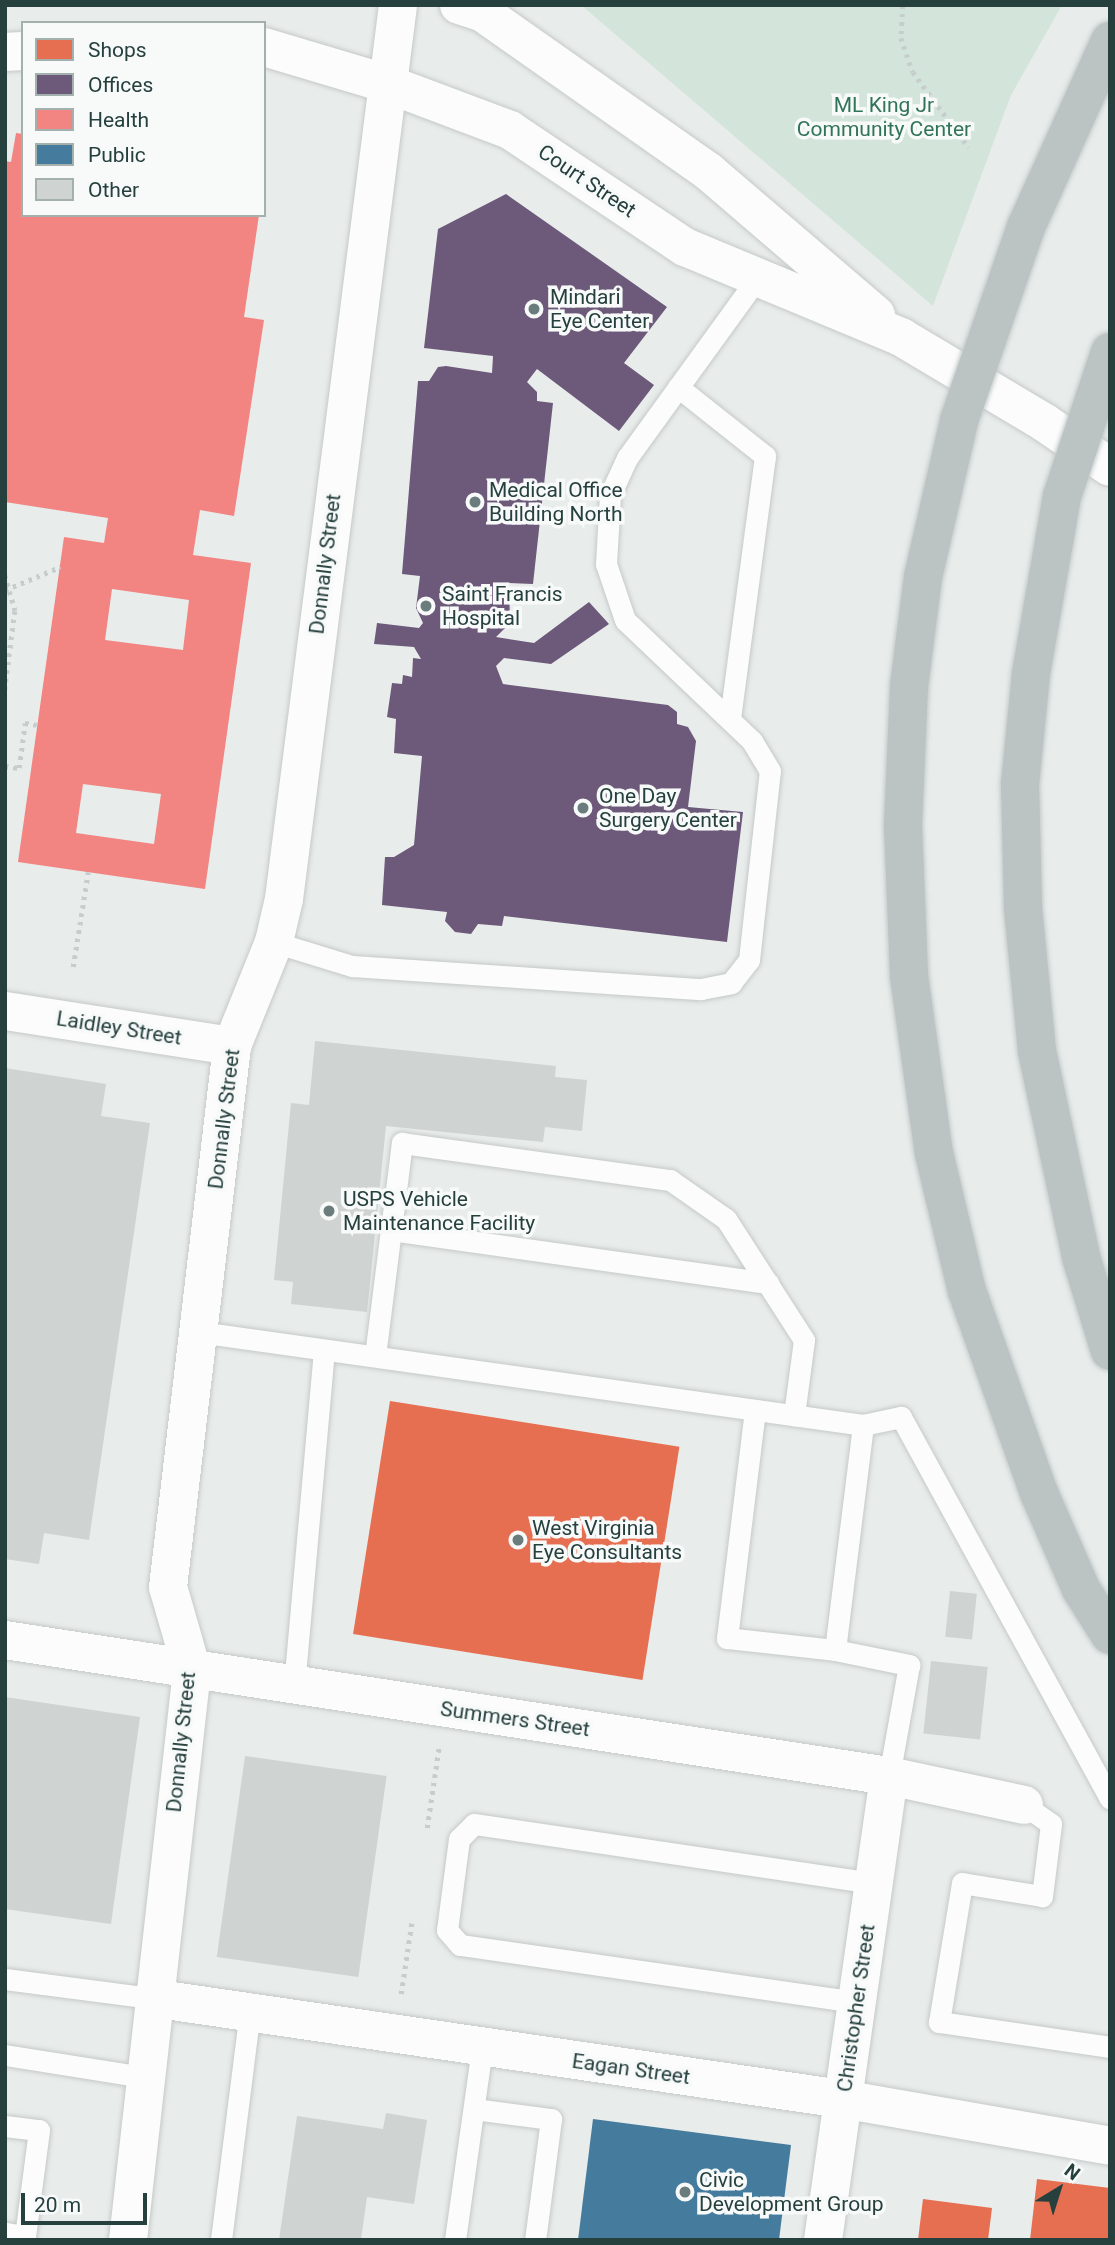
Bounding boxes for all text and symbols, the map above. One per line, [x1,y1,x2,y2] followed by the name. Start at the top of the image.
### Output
[21,21,266,217] legend
[88,38,147,62] text: Shops
[88,73,153,97] text: Offices
[797,92,971,142] park label: ML King Jr Community Center
[88,108,149,132] text: Health
[533,139,641,223] street label: Court Street
[88,143,146,167] text: Public
[88,178,139,202] text: Other
[550,284,649,334] place label: Mindari Eye Center
[524,299,544,319] marker: Mindari Eye Center
[489,477,623,527] place label: Medical Office Building North
[304,492,346,636] street label: Donnally Street
[467,494,483,510] marker: Medical Office Building North
[442,581,563,631] place label: Saint Francis Hospital
[416,596,436,616] marker: Saint Francis Hospital
[599,783,737,833] place label: One Day Surgery Center
[573,798,593,818] marker: One Day Surgery Center
[55,1006,183,1050] street label: Laidley Street
[203,1047,245,1191] street label: Donnally Street
[343,1186,535,1236] place label: USPS Vehicle Maintenance Facility
[321,1203,337,1219] marker: USPS Vehicle Maintenance Facility
[532,1515,682,1565] place label: West Virginia Eye Consultants
[510,1532,526,1548] marker: West Virginia Eye Consultants
[161,1671,201,1813] street label: Donnally Street
[439,1696,591,1742] street label: Summers Street
[832,1922,880,2094] street label: Christopher Street
[570,2048,692,2090] street label: Eagan Street
[1024,2154,1094,2224] north arrow
[1060,2159,1085,2185] text: N
[699,2167,884,2217] place label: Civic Development Group
[24,2178,150,2222] scale bar
[677,2184,693,2200] marker: Civic Development Group
[34,2193,81,2217] text: 20 m

